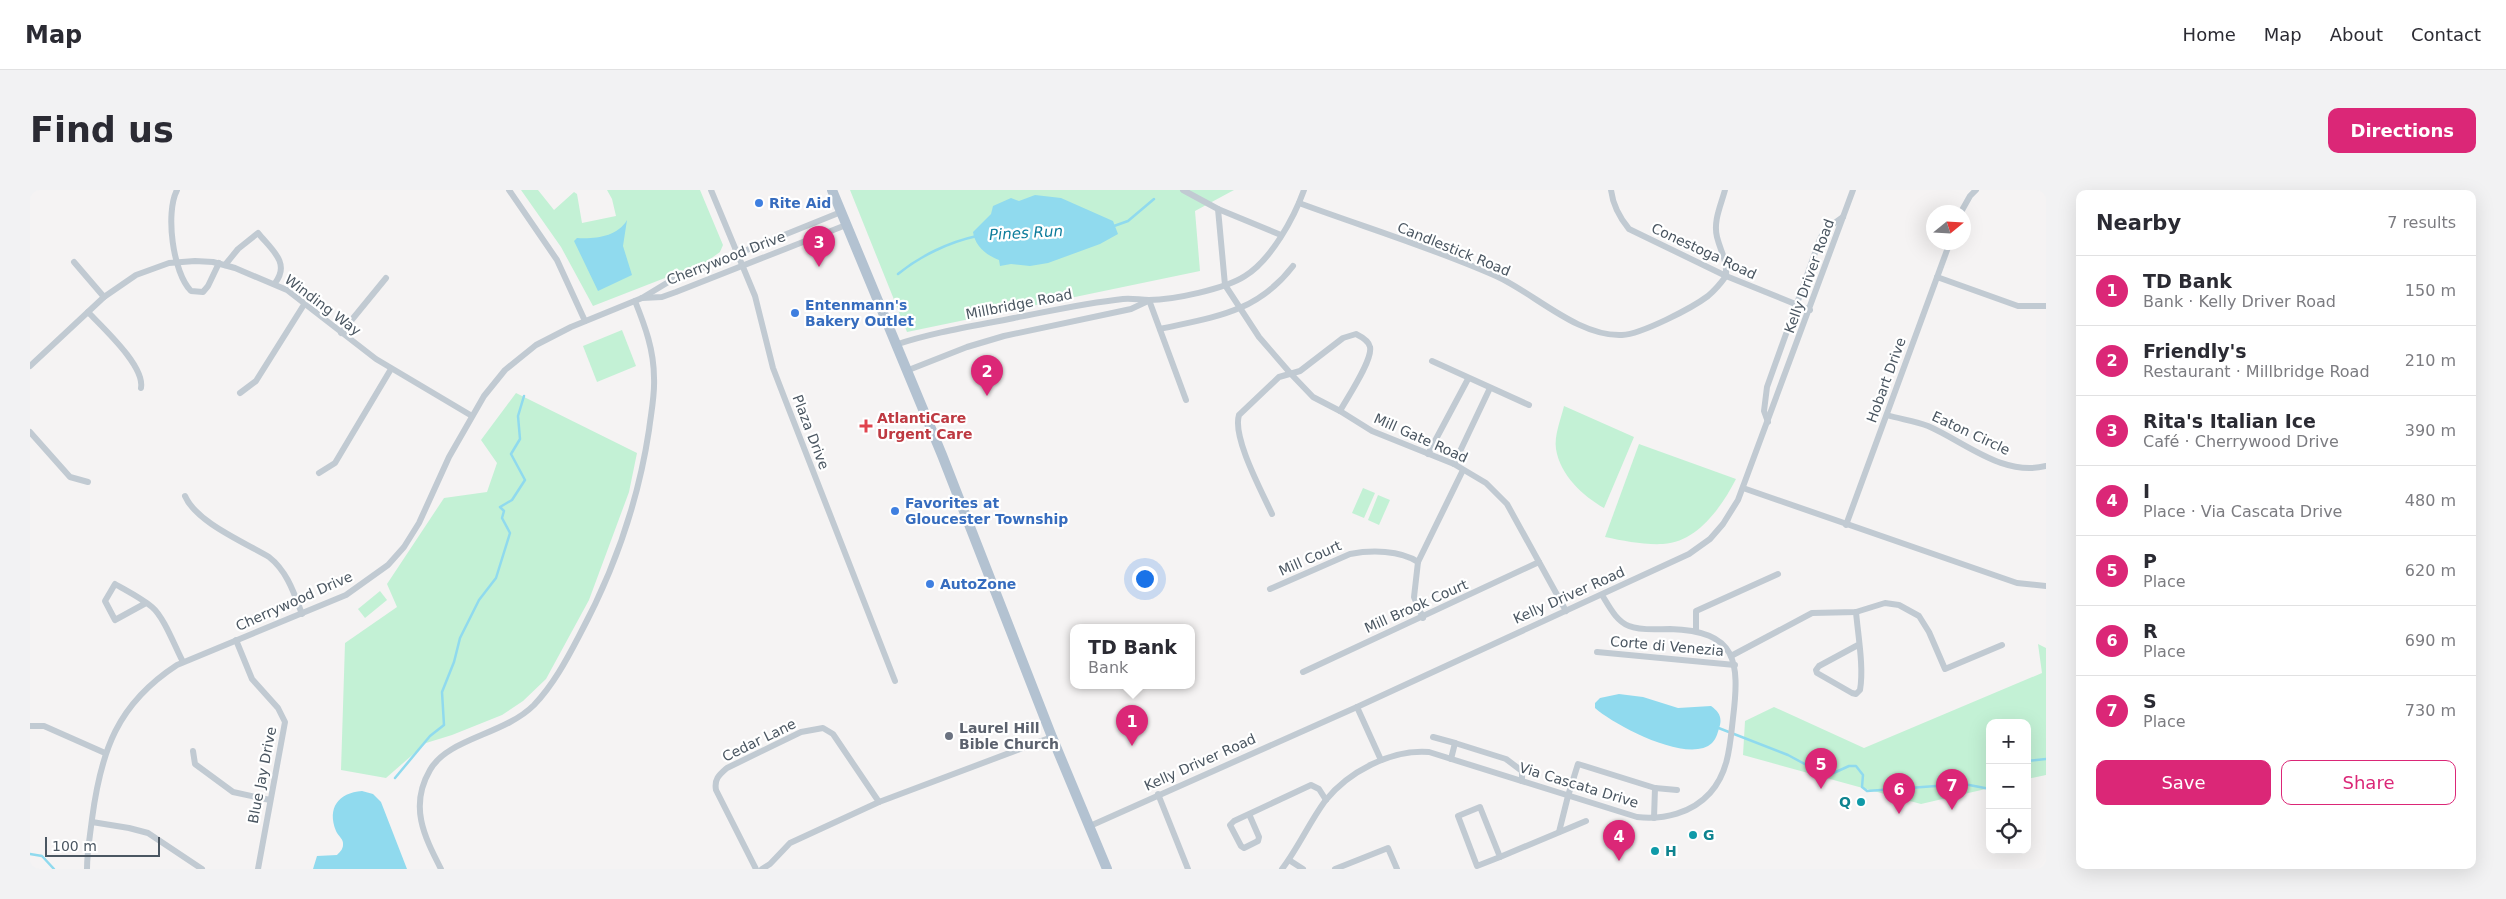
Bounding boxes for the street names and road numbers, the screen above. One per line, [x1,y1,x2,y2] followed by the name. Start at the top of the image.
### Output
[1781,217,1837,335] street label: Kelly Driver Road
[1395,219,1513,279] street label: Candlestick Road
[1649,220,1759,282] street label: Conestoga Road
[664,228,788,288] street label: Cherrywood Drive
[282,271,364,339] street label: Winding Way
[964,286,1074,322] street label: Millbridge Road
[1863,335,1909,425] street label: Hobart Drive
[789,392,833,472] street label: Plaza Drive
[1929,408,2013,458] street label: Eaton Circle
[1371,410,1471,466] street label: Mill Gate Road
[1276,537,1344,579] street label: Mill Court
[1511,563,1627,627] street label: Kelly Driver Road
[233,568,355,634] street label: Cherrywood Drive
[1362,576,1471,636] street label: Mill Brook Court
[1609,633,1725,659] street label: Corte di Venezia
[720,715,798,765] street label: Cedar Lane
[245,725,279,825] street label: Blue Jay Drive
[1142,730,1258,794] street label: Kelly Driver Road
[1517,759,1641,811] street label: Via Cascata Drive

